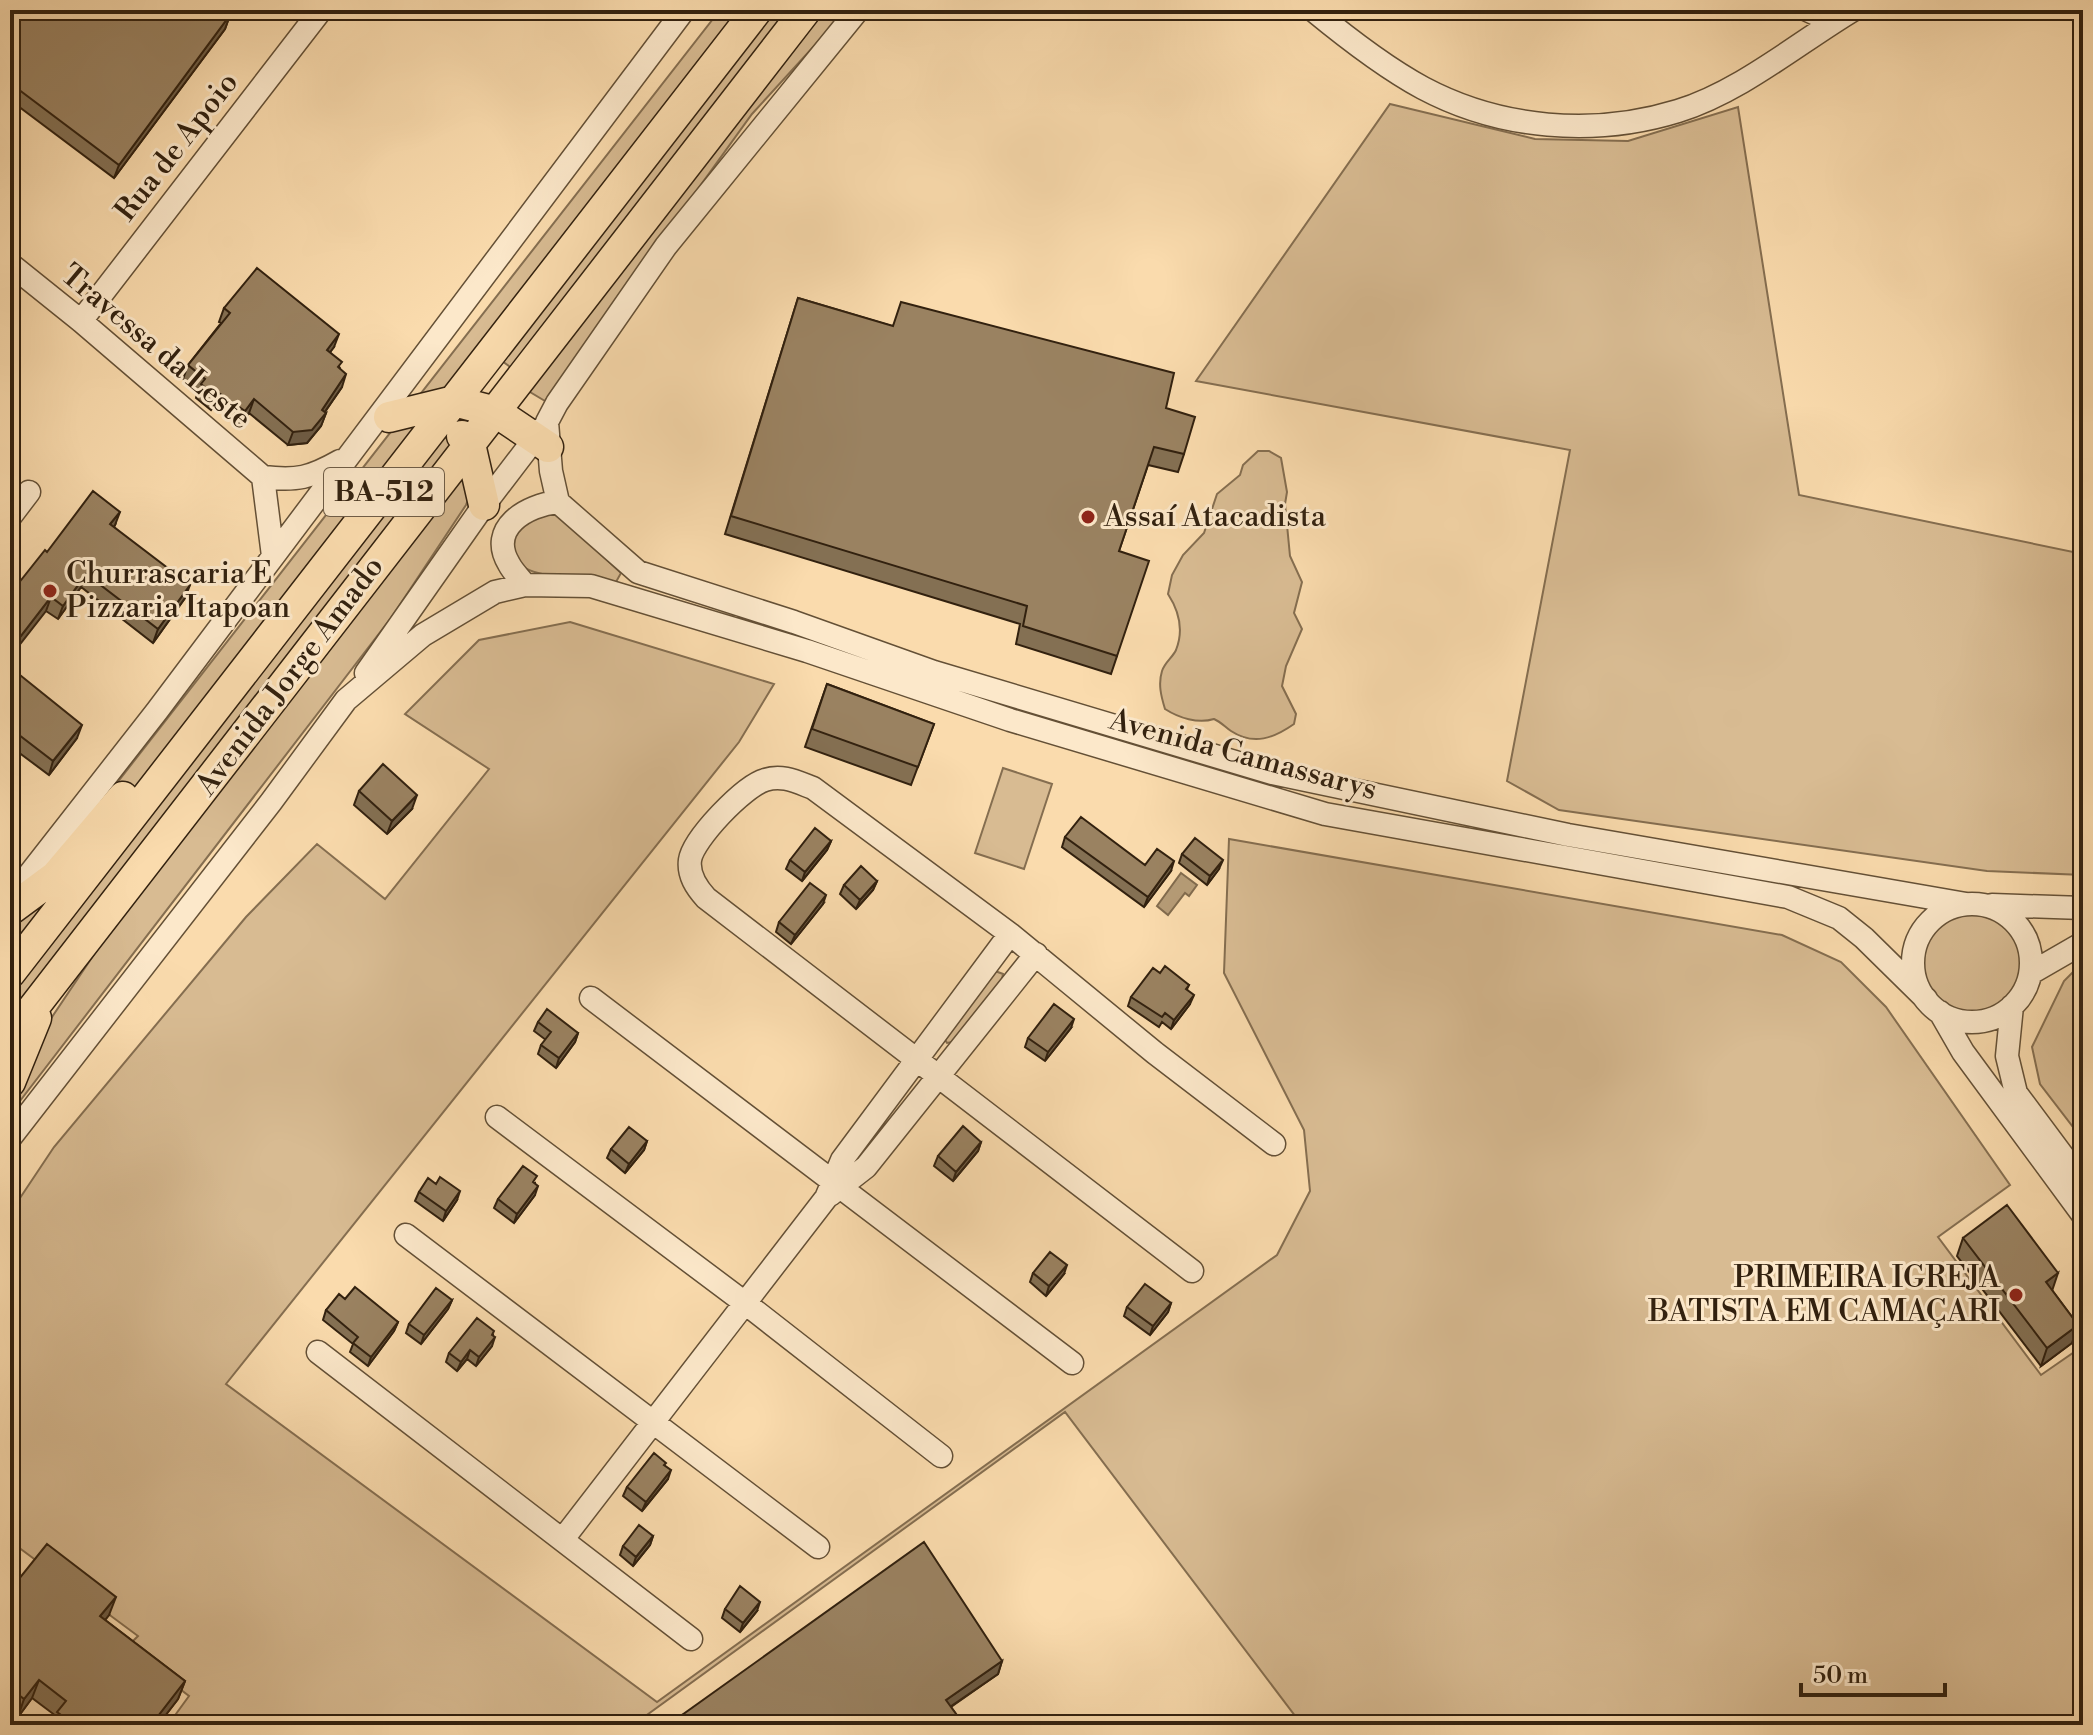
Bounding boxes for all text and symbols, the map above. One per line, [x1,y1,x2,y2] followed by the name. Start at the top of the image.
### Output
[107,65,247,229] street label: Rua de Apoio
[53,256,259,438] street label: Travessa da Leste
[324,468,444,516] road number: BA-512
[1103,498,1327,536] place label: Assaí Atacadista
[1079,508,1097,526] marker: Assaí Atacadista
[187,549,392,804] street label: Avenida Jorge Amado
[66,555,290,627] place label: Churrascaria E Pizzaria Itapoan
[41,582,59,600] marker: Churrascaria E Pizzaria Itapoan
[1104,701,1381,809] street label: Avenida Camassarys
[1647,1259,2001,1331] place label: PRIMEIRA IGREJA BATISTA EM CAMAÇARI
[2007,1286,2025,1304] marker: PRIMEIRA IGREJA BATISTA EM CAMAÇARI
[1801,1647,1945,1697] scale bar
[1813,1661,1868,1691] text: 50 m

